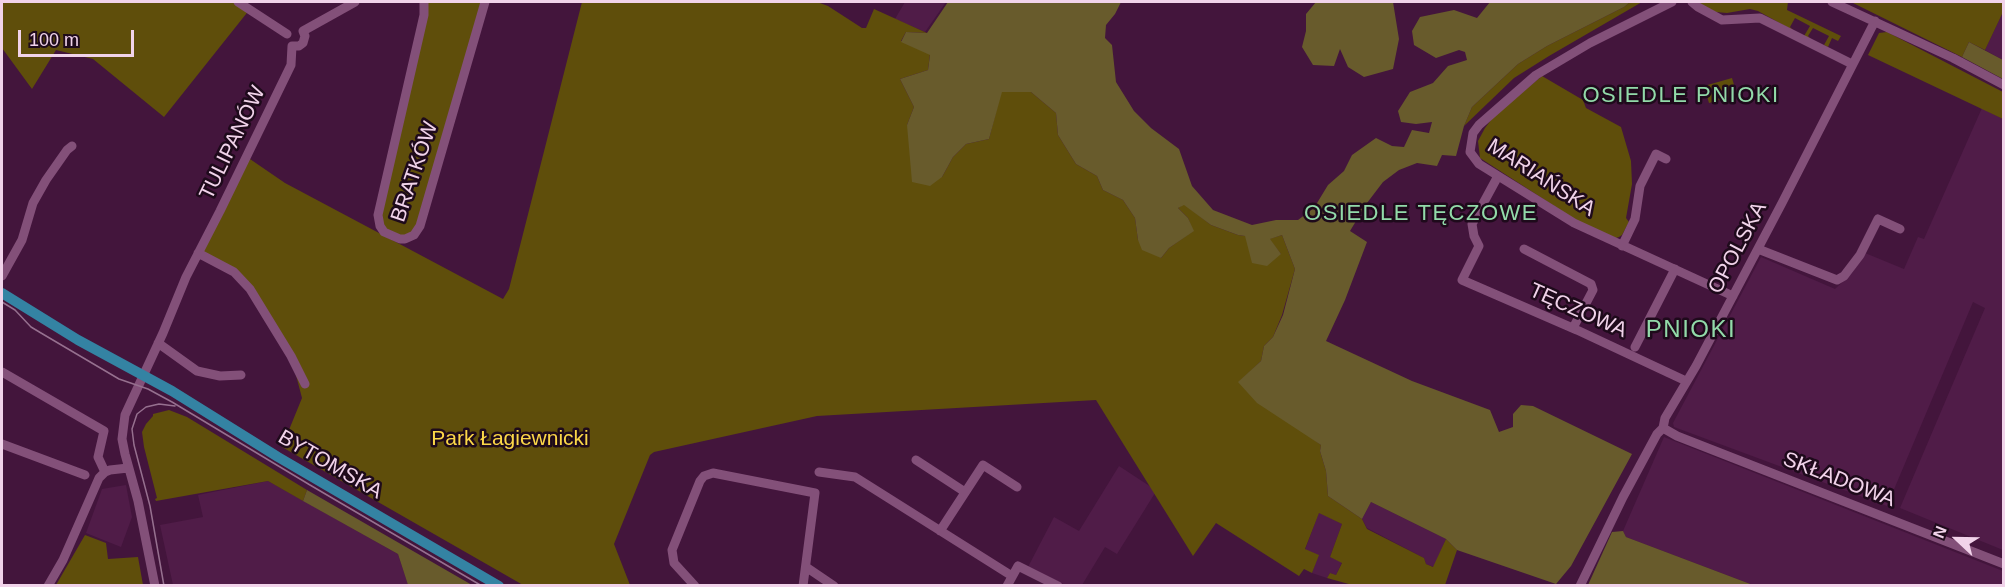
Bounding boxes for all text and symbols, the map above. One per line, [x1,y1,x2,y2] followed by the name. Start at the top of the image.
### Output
[21,18,136,56] scale bar
[29,30,79,50] text: 100 m
[195,82,271,204] street label: TULIPANÓW
[1582,83,1780,109] district label: OSIEDLE PNIOKI
[386,118,444,226] street label: BRATKÓW
[1482,134,1600,222] street label: MARIAŃSKA
[1703,198,1773,298] street label: OPOLSKA
[1304,201,1538,227] district label: OSIEDLE TĘCZOWE
[1525,278,1631,344] street label: TĘCZOWA
[1646,316,1736,344] district label: PNIOKI
[273,425,387,505] street label: BYTOMSKA
[431,426,589,452] park label: Park Łagiewnicki
[1779,447,1899,513] street label: SKŁADOWA
[1927,509,1987,569] north arrow
[1930,524,1950,541] text: N

